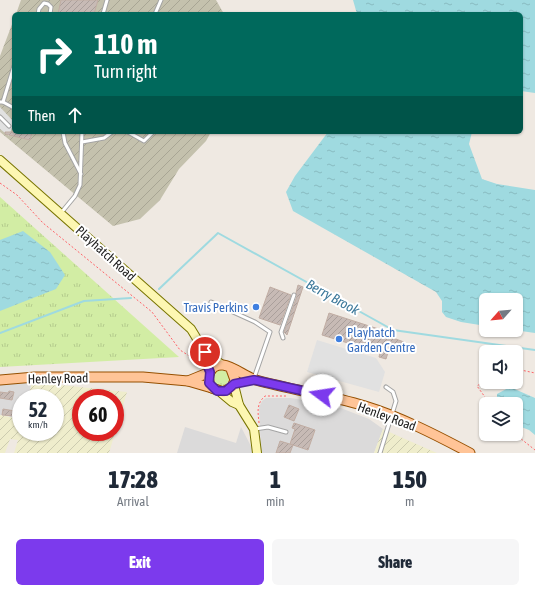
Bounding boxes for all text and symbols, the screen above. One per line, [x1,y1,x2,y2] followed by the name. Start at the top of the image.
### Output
[28,28,80,80] icon: right
[94,28,157,60] text: 110 m
[94,61,157,82] text: Turn right
[64,104,86,126] icon: ahead
[28,107,56,124] text: Then
[73,223,139,284] street label: Playhatch Road
[303,276,363,319] water label: Berry Brook
[479,293,523,337] north arrow
[479,293,523,441] map controls
[184,300,248,315] place label: Travis Perkins
[251,302,261,312] marker: Travis Perkins
[347,325,416,355] place label: Playhatch Garden Centre
[334,334,344,344] marker: Playhatch Garden Centre
[188,335,222,369] pin
[194,341,216,363] icon: arrive
[479,345,523,389] button: sound
[27,370,89,387] street label: Henley Road
[301,374,343,416] position arrow
[72,389,124,441] speed limit sign: 60
[479,397,523,441] button: layers
[29,398,47,421] text: 52
[356,399,418,434] street label: Henley Road
[28,419,48,430] text: km/h
[108,466,158,493] text: 17:28
[270,466,281,493] text: 1
[393,466,427,493] text: 150
[117,494,149,509] text: Arrival
[266,494,285,509] text: min
[405,494,414,509] text: m
[16,539,264,585] button: Exit
[272,539,519,585] button: Share

